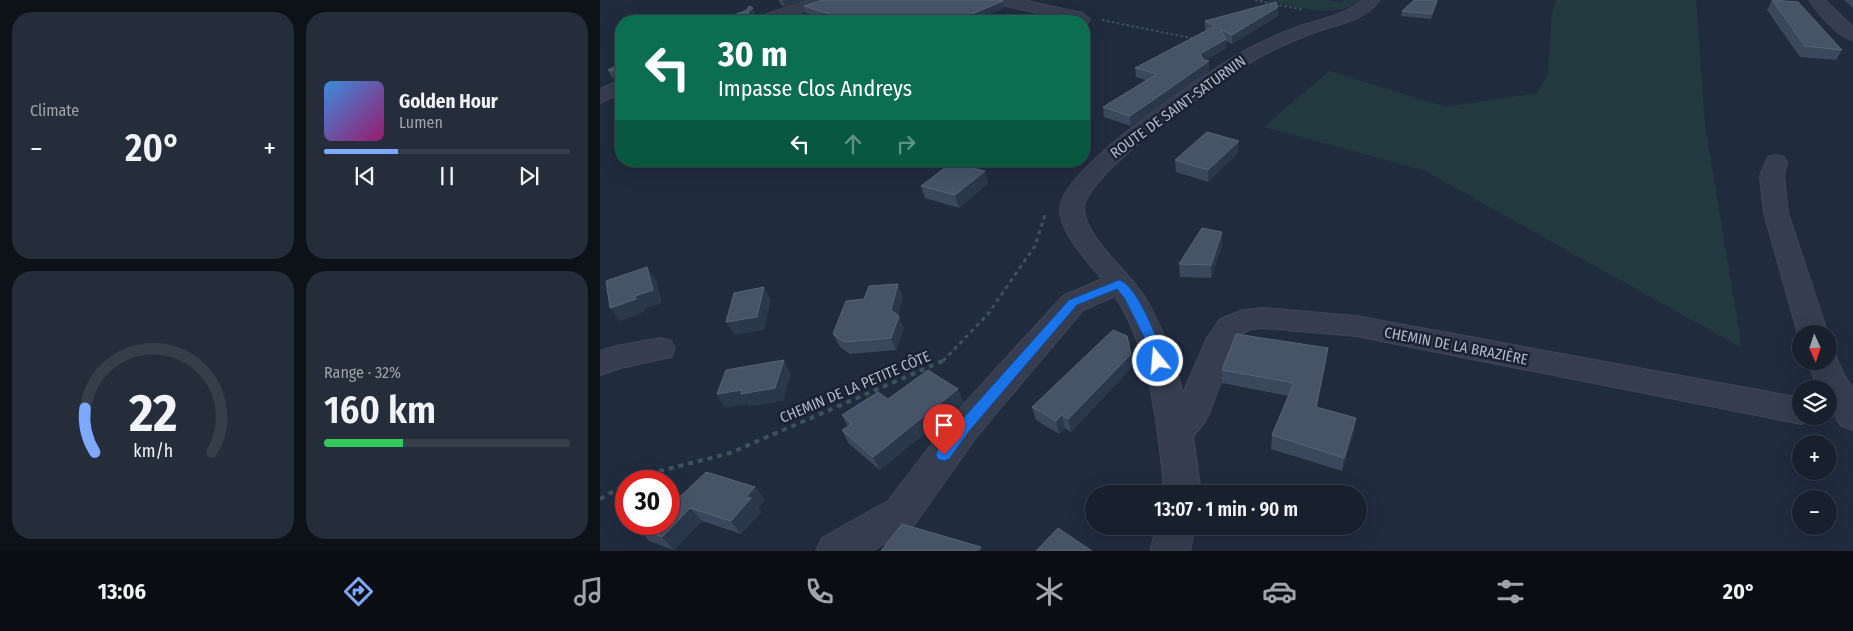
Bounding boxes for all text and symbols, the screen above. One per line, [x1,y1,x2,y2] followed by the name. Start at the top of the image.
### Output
[718,33,788,75] text: 30 m
[635,35,700,100] icon: left
[1107,52,1249,162] street label: ROUTE DE SAINT-SATURNIN
[718,75,912,102] text: Impasse Clos Andreys
[399,90,498,113] text: Golden Hour
[30,101,79,120] text: Climate
[399,113,443,132] text: Lumen
[125,125,181,171] text: 20°
[786,130,814,158] icon: left
[839,130,867,158] icon: ahead
[892,130,920,158] icon: right
[30,132,43,165] text: −
[263,132,276,165] text: +
[351,162,379,190] icon: previous
[433,162,461,190] icon: pause
[515,162,543,190] icon: next
[1383,323,1529,369] street label: CHEMIN DE LA BRAZIÈRE
[1792,325,1838,370] north arrow
[1792,325,1837,535] map controls
[1131,334,1183,386] position arrow
[777,347,933,427] street label: CHEMIN DE LA PETITE CÔTE
[324,363,401,382] text: Range · 32%
[1792,380,1837,425] button: layers
[128,382,177,445] text: 22
[324,387,436,433] text: 160 km
[923,404,965,455] pin
[930,411,958,439] icon: arrive
[1792,435,1837,480] button: +
[133,440,173,462] text: km/h
[615,470,680,535] speed limit sign: 30
[1792,490,1837,535] button: −
[1154,498,1298,521] text: 13:07 · 1 min · 90 m
[341,574,376,609] icon: directions
[571,574,606,609] icon: music
[802,574,837,609] icon: phone
[1032,574,1067,609] icon: climate
[1262,574,1297,609] icon: car
[1493,574,1528,609] icon: filters
[98,578,146,605] text: 13:06
[1723,578,1755,605] text: 20°

